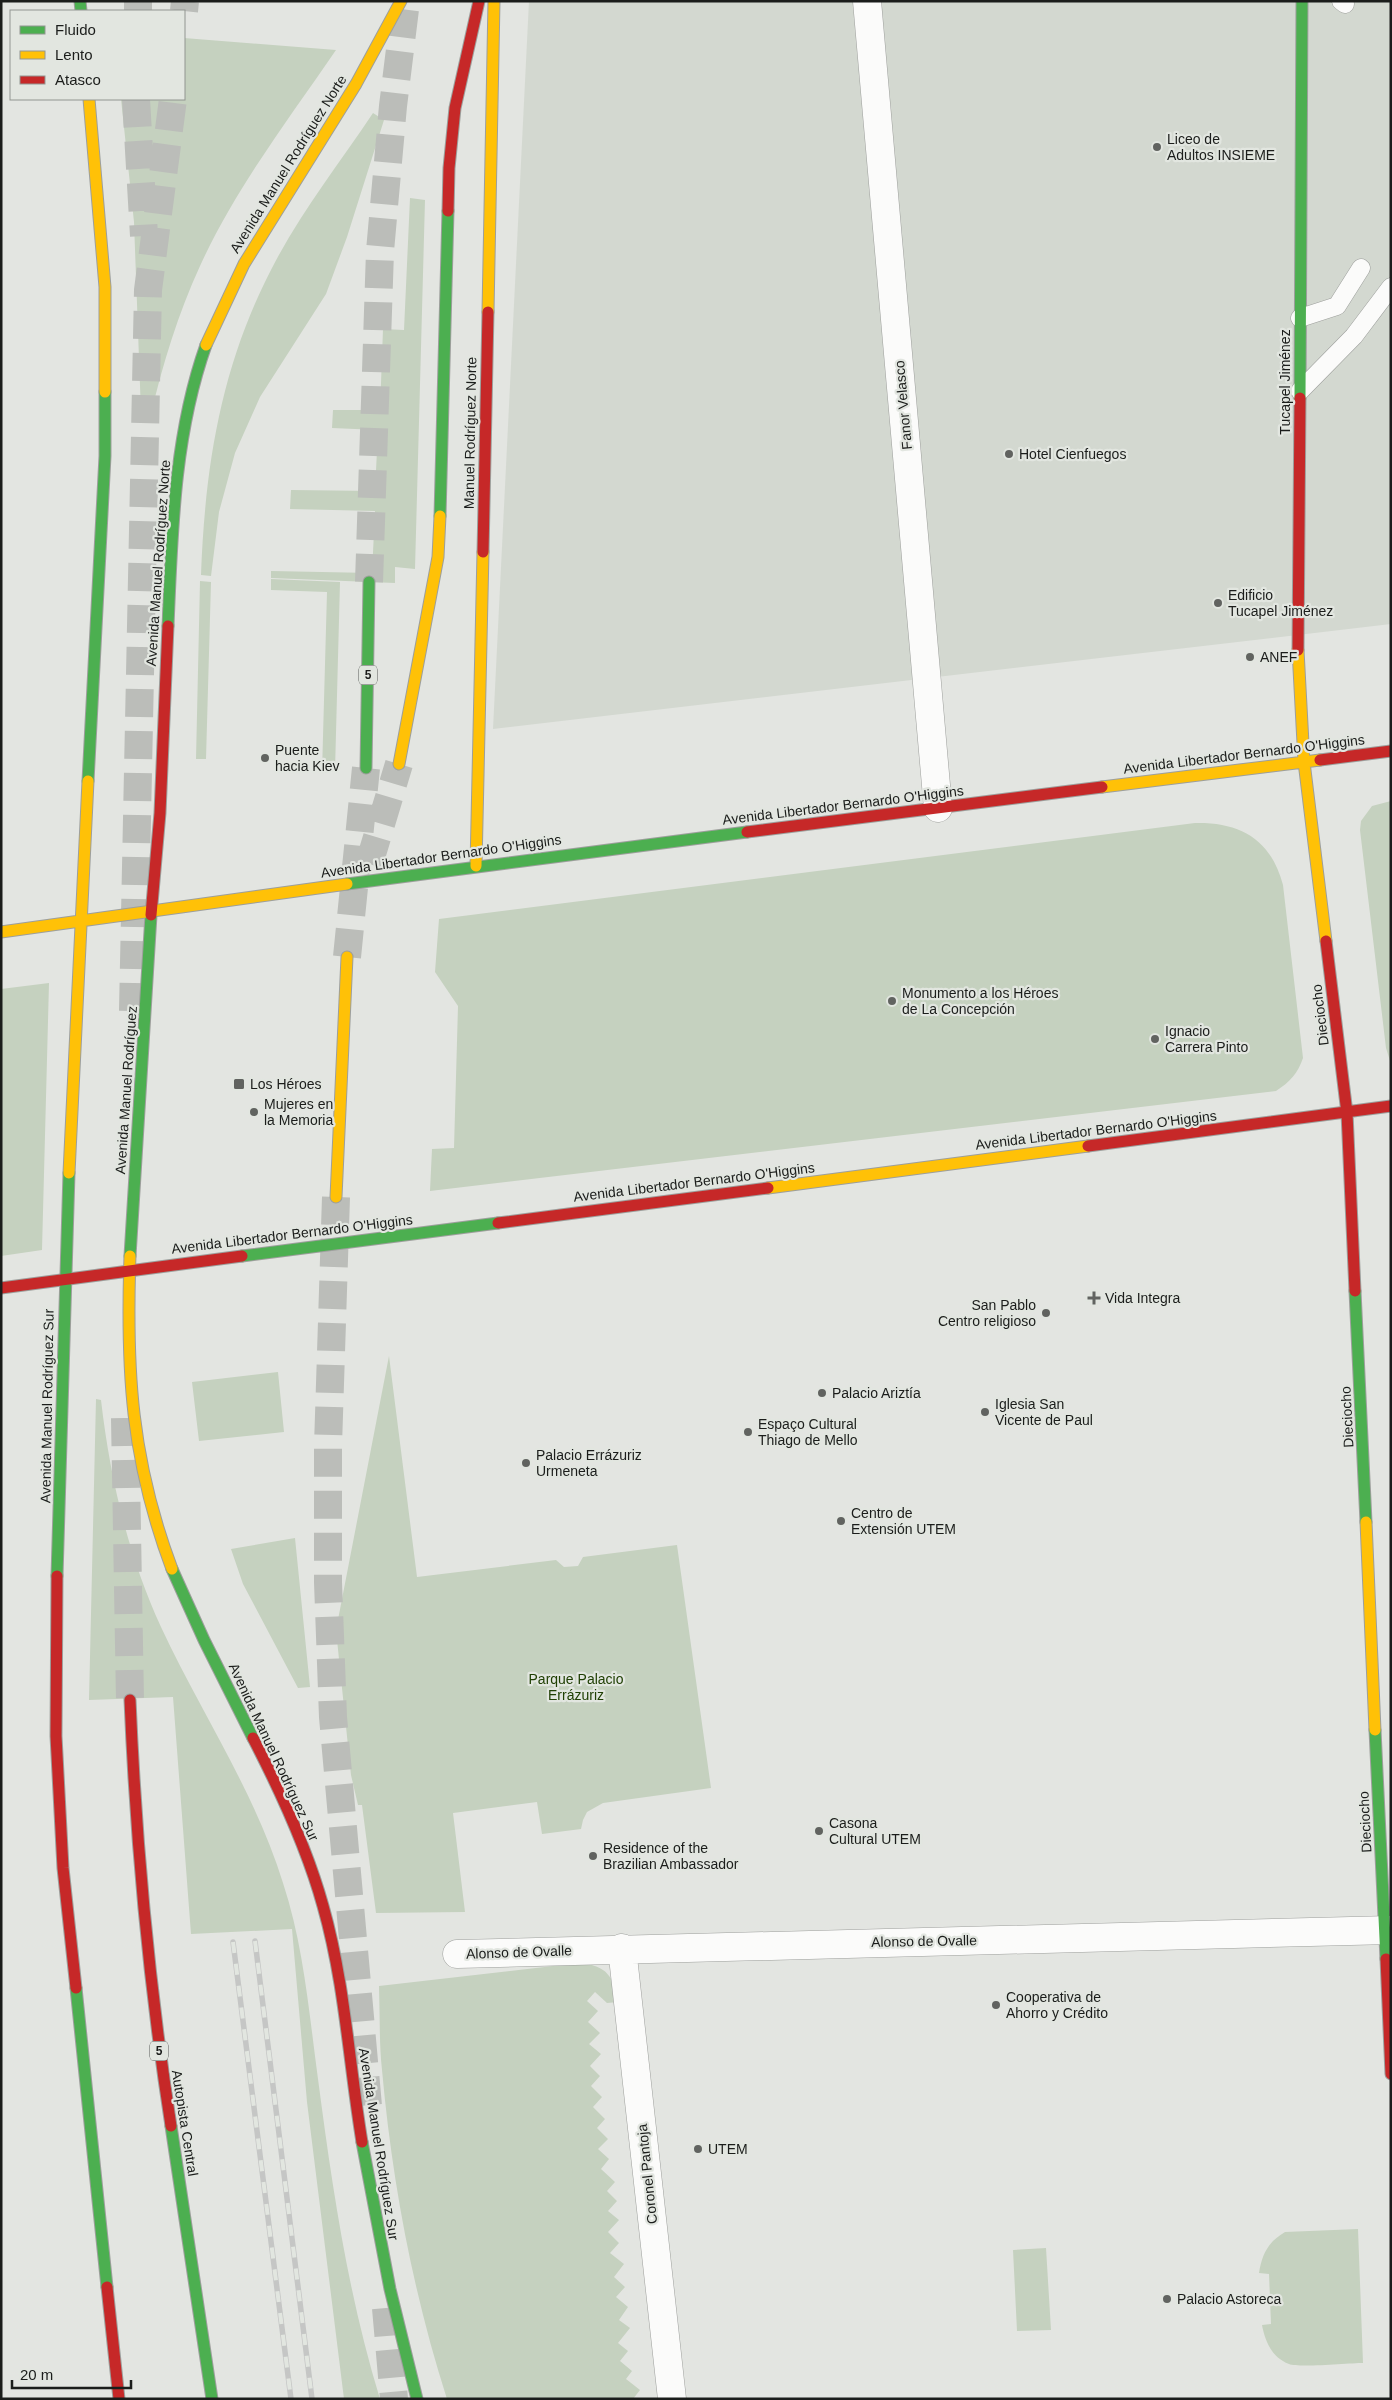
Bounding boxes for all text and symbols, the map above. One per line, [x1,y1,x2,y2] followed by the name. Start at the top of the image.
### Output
[10,10,185,100] legend
[55,21,96,38] text: Fluido
[55,46,93,63] text: Lento
[55,71,101,88] text: Atasco
[226,72,350,256] street label: Avenida Manuel Rodríguez Norte
[1167,131,1275,163] place label: Liceo de Adultos INSIEME
[1151,141,1163,153] marker: Liceo de Adultos INSIEME
[1277,329,1293,435] street label: Tucapel Jiménez
[461,356,479,509] street label: Manuel Rodríguez Norte
[891,360,915,450] street label: Fanor Velasco
[1019,446,1126,462] place label: Hotel Cienfuegos
[1003,448,1015,460] marker: Hotel Cienfuegos
[143,459,173,667] street label: Avenida Manuel Rodríguez Norte
[1228,587,1333,619] place label: Edificio Tucapel Jiménez
[1212,597,1224,609] marker: Edificio Tucapel Jiménez
[1260,649,1297,665] place label: ANEF
[1244,651,1256,663] marker: ANEF
[359,666,377,684] road number: 5
[1122,731,1366,777] street label: Avenida Libertador Bernardo O'Higgins
[275,742,340,774] place label: Puente hacia Kiev
[259,752,271,764] marker: Puente hacia Kiev
[721,782,965,828] street label: Avenida Libertador Bernardo O'Higgins
[320,831,562,881] street label: Avenida Libertador Bernardo O'Higgins
[1308,983,1332,1046] street label: Dieciocho
[902,985,1058,1017] place label: Monumento a los Héroes de La Concepción
[886,995,898,1007] marker: Monumento a los Héroes de La Concepción
[112,1005,140,1175] street label: Avenida Manuel Rodríguez
[1165,1023,1248,1055] place label: Ignacio Carrera Pinto
[1149,1033,1161,1045] marker: Ignacio Carrera Pinto
[250,1076,322,1092] place label: Los Héroes
[232,1077,246,1091] marker: Los Héroes
[264,1096,333,1128] place label: Mujeres en la Memoria
[248,1106,260,1118] marker: Mujeres en la Memoria
[974,1107,1218,1153] street label: Avenida Libertador Bernardo O'Higgins
[572,1159,816,1205] street label: Avenida Libertador Bernardo O'Higgins
[170,1211,414,1257] street label: Avenida Libertador Bernardo O'Higgins
[1105,1290,1180,1306] place label: Vida Integra
[1087,1291,1101,1305] marker: Vida Integra
[938,1297,1036,1329] place label: San Pablo Centro religioso
[1040,1307,1052,1319] marker: San Pablo Centro religioso
[37,1308,57,1503] street label: Avenida Manuel Rodríguez Sur
[832,1385,921,1401] place label: Palacio Ariztía
[1337,1386,1357,1448] street label: Dieciocho
[816,1387,828,1399] marker: Palacio Ariztía
[995,1396,1093,1428] place label: Iglesia San Vicente de Paul
[979,1406,991,1418] marker: Iglesia San Vicente de Paul
[758,1416,858,1448] place label: Espaço Cultural Thiago de Mello
[742,1426,754,1438] marker: Espaço Cultural Thiago de Mello
[536,1447,642,1479] place label: Palacio Errázuriz Urmeneta
[520,1457,532,1469] marker: Palacio Errázuriz Urmeneta
[851,1505,956,1537] place label: Centro de Extensión UTEM
[835,1515,847,1527] marker: Centro de Extensión UTEM
[226,1661,322,1844] street label: Avenida Manuel Rodríguez Sur
[529,1671,624,1703] park label: Parque Palacio Errázuriz
[1355,1791,1375,1853] street label: Dieciocho
[829,1815,921,1847] place label: Casona Cultural UTEM
[813,1825,825,1837] marker: Casona Cultural UTEM
[603,1840,739,1872] place label: Residence of the Brazilian Ambassador
[587,1850,599,1862] marker: Residence of the Brazilian Ambassador
[871,1932,977,1950] street label: Alonso de Ovalle
[466,1942,572,1962] street label: Alonso de Ovalle
[1006,1989,1108,2021] place label: Cooperativa de Ahorro y Crédito
[990,1999,1002,2011] marker: Cooperativa de Ahorro y Crédito
[150,2042,168,2060] road number: 5
[356,2047,402,2242] street label: Avenida Manuel Rodríguez Sur
[169,2069,201,2177] street label: Autopista Central
[634,2123,660,2225] street label: Coronel Pantoja
[708,2141,748,2157] place label: UTEM
[692,2143,704,2155] marker: UTEM
[1177,2291,1281,2307] place label: Palacio Astoreca
[1161,2293,1173,2305] marker: Palacio Astoreca
[12,2358,131,2390] scale bar
[20,2366,53,2383] text: 20 m

